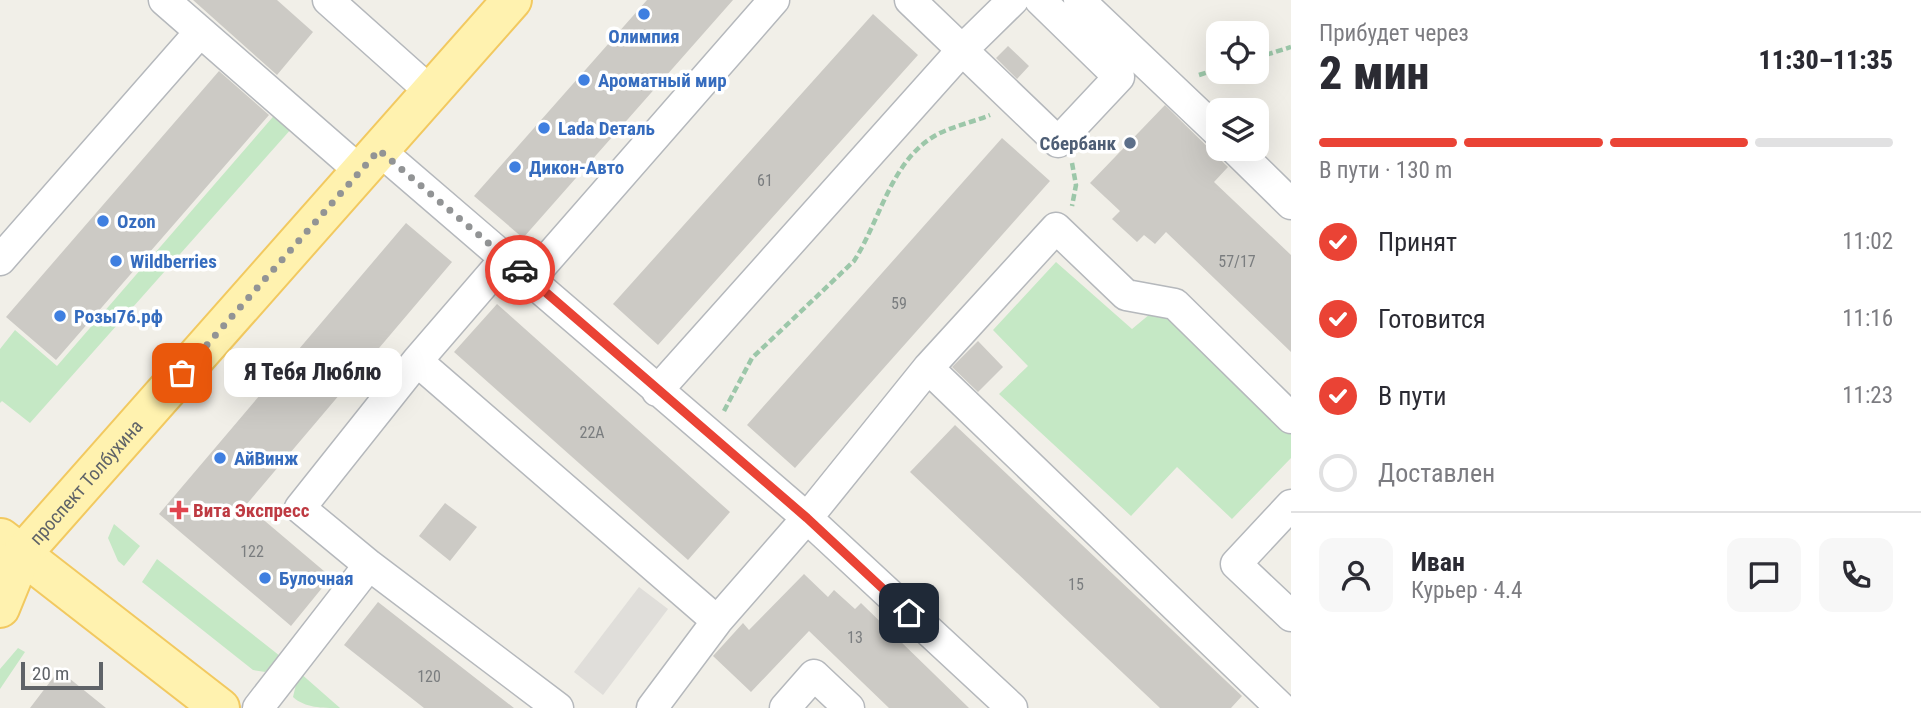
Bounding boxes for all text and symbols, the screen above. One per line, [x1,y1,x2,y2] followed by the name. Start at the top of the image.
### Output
[636,6,652,22] marker: Олимпия
[1319,20,1469,47] text: Прибудет через
[1206,21,1269,161] map controls
[1206,21,1269,84] button: locate
[608,25,680,48] place label: Олимпия
[1759,45,1893,75] text: 11:30–11:35
[1319,46,1429,100] text: 2 мин
[598,69,727,92] place label: Ароматный мир
[576,72,592,88] marker: Ароматный мир
[1206,98,1269,161] button: layers
[558,117,655,140] place label: Lada Dеталь
[536,120,552,136] marker: Lada Dеталь
[1040,132,1116,155] place label: Сбербанк
[1122,135,1138,151] marker: Сбербанк
[529,156,624,179] place label: Дикон-Авто
[1319,157,1452,184] text: В пути · 130 m
[507,159,523,175] marker: Дикон-Авто
[757,171,773,190] house number: 61
[117,210,156,233] place label: Ozon
[95,213,111,229] marker: Ozon
[1319,223,1357,261] icon: check
[1378,227,1457,257] text: Принят
[1842,228,1893,255] text: 11:02
[485,235,555,305] courier
[130,250,217,273] place label: Wildberries
[501,251,539,289] icon: car
[1218,252,1256,271] house number: 57/17
[108,253,124,269] marker: Wildberries
[891,294,907,313] house number: 59
[1319,300,1357,338] icon: check
[1378,304,1486,334] text: Готовится
[74,305,163,328] place label: Розы76.рф
[1842,305,1893,332] text: 11:16
[52,308,68,324] marker: Розы76.рф
[152,343,212,403] pin
[224,348,402,398] callout: Я Тебя Люблю
[163,354,201,392] icon: bag
[245,359,381,386] text: Я Тебя Люблю
[1319,377,1357,415] icon: check
[1378,381,1447,411] text: В пути
[1842,382,1893,409] text: 11:23
[25,415,147,550] street label: проспект Толбухина
[579,423,605,442] house number: 22А
[234,447,298,470] place label: АйВинж
[212,450,228,466] marker: АйВинж
[1378,458,1495,488] text: Доставлен
[193,499,310,522] place label: Вита Экспресс
[171,502,187,518] marker: Вита Экспресс
[1319,538,1393,612] button: person
[1727,538,1801,612] button: chat
[1819,538,1893,612] button: phone
[240,542,264,561] house number: 122
[1411,547,1465,577] text: Иван
[279,567,354,590] place label: Булочная
[257,570,273,586] marker: Булочная
[1068,575,1084,594] house number: 15
[1411,577,1522,604] text: Курьер · 4.4
[879,583,939,643] pin
[890,594,928,632] icon: home
[847,628,863,647] house number: 13
[21,659,103,691] scale bar
[32,662,69,685] text: 20 m
[417,667,441,686] house number: 120

